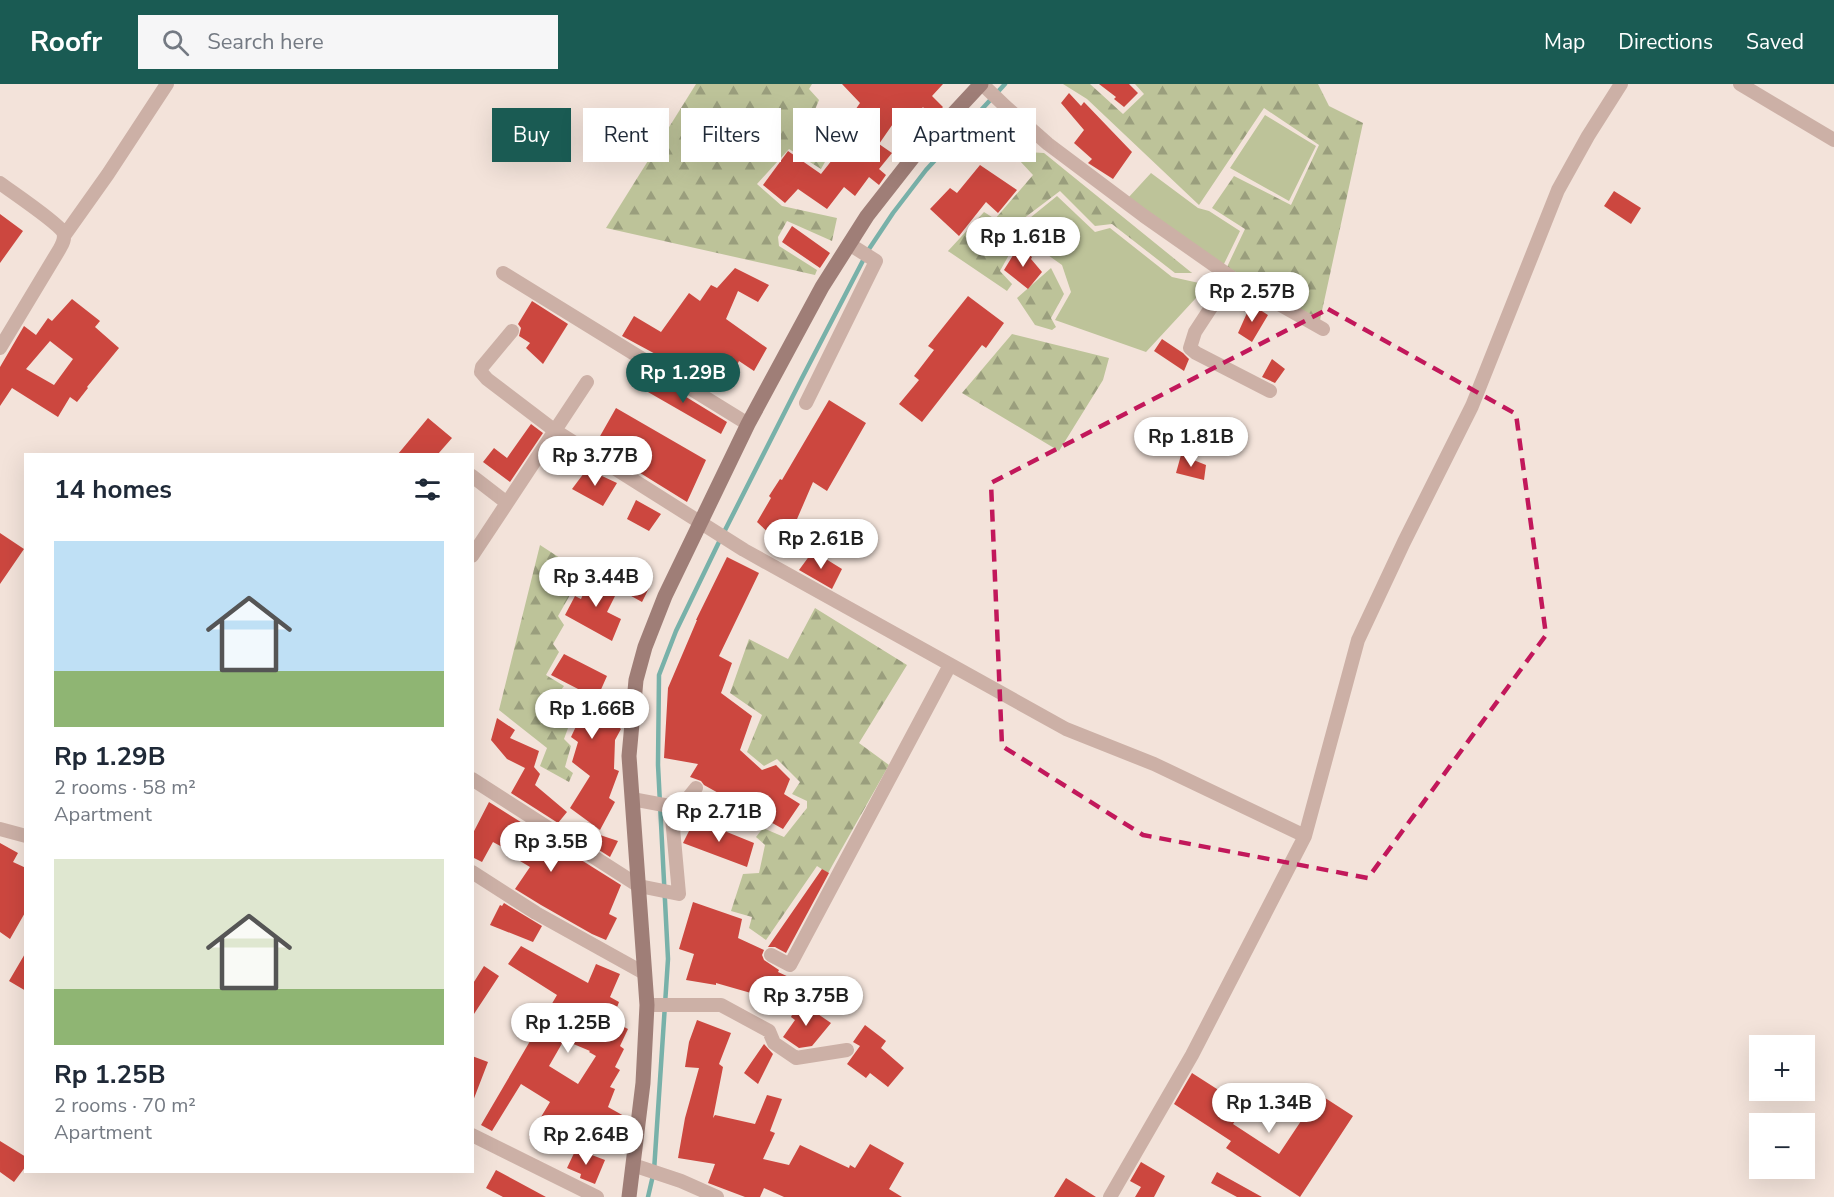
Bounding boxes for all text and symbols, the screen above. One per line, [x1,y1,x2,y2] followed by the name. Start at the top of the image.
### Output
[138,15,558,69] search box
[30,23,102,61] text: Roofr
[159,26,192,59] icon: search
[207,27,324,57] text: Search here
[1544,28,1585,56] text: Map
[1618,28,1713,56] text: Directions
[1746,28,1804,56] text: Saved
[492,108,571,162] chip: Buy
[583,108,669,162] chip: Rent
[681,108,781,162] chip: Filters
[793,108,880,162] chip: New
[892,108,1036,162] chip: Apartment
[961,217,1085,268] pin: Rp 1.61B
[980,223,1066,250] text: Rp 1.61B
[1190,272,1314,323] pin: Rp 2.57B
[1209,278,1295,305] text: Rp 2.57B
[621,353,745,404] pin: Rp 1.29B
[640,359,726,386] text: Rp 1.29B
[1129,417,1253,468] pin: Rp 1.81B
[1148,423,1234,450] text: Rp 1.81B
[533,436,657,487] pin: Rp 3.77B
[552,442,638,469] text: Rp 3.77B
[54,472,172,507] text: 14 homes
[411,473,444,506] icon: filters
[759,519,883,570] pin: Rp 2.61B
[778,525,864,552] text: Rp 2.61B
[534,557,658,608] pin: Rp 3.44B
[553,563,639,590] text: Rp 3.44B
[195,580,303,688] icon: home
[530,689,654,740] pin: Rp 1.66B
[549,695,635,722] text: Rp 1.66B
[54,739,166,774] text: Rp 1.29B
[54,774,196,801] text: 2 rooms · 58 m²
[657,792,781,843] pin: Rp 2.71B
[676,798,762,825] text: Rp 2.71B
[54,801,152,828] text: Apartment
[496,822,606,873] pin: Rp 3.5B
[514,828,588,855] text: Rp 3.5B
[195,898,303,1006] icon: home
[744,976,868,1027] pin: Rp 3.75B
[763,982,849,1009] text: Rp 3.75B
[506,1003,630,1054] pin: Rp 1.25B
[525,1009,611,1036] text: Rp 1.25B
[1749,1035,1815,1179] map controls
[1749,1035,1815,1101] button: +
[54,1057,166,1092] text: Rp 1.25B
[1207,1083,1331,1134] pin: Rp 1.34B
[1226,1089,1312,1116] text: Rp 1.34B
[54,1092,196,1119] text: 2 rooms · 70 m²
[1749,1113,1815,1179] button: −
[524,1115,648,1166] pin: Rp 2.64B
[54,1119,152,1146] text: Apartment
[543,1121,629,1148] text: Rp 2.64B

